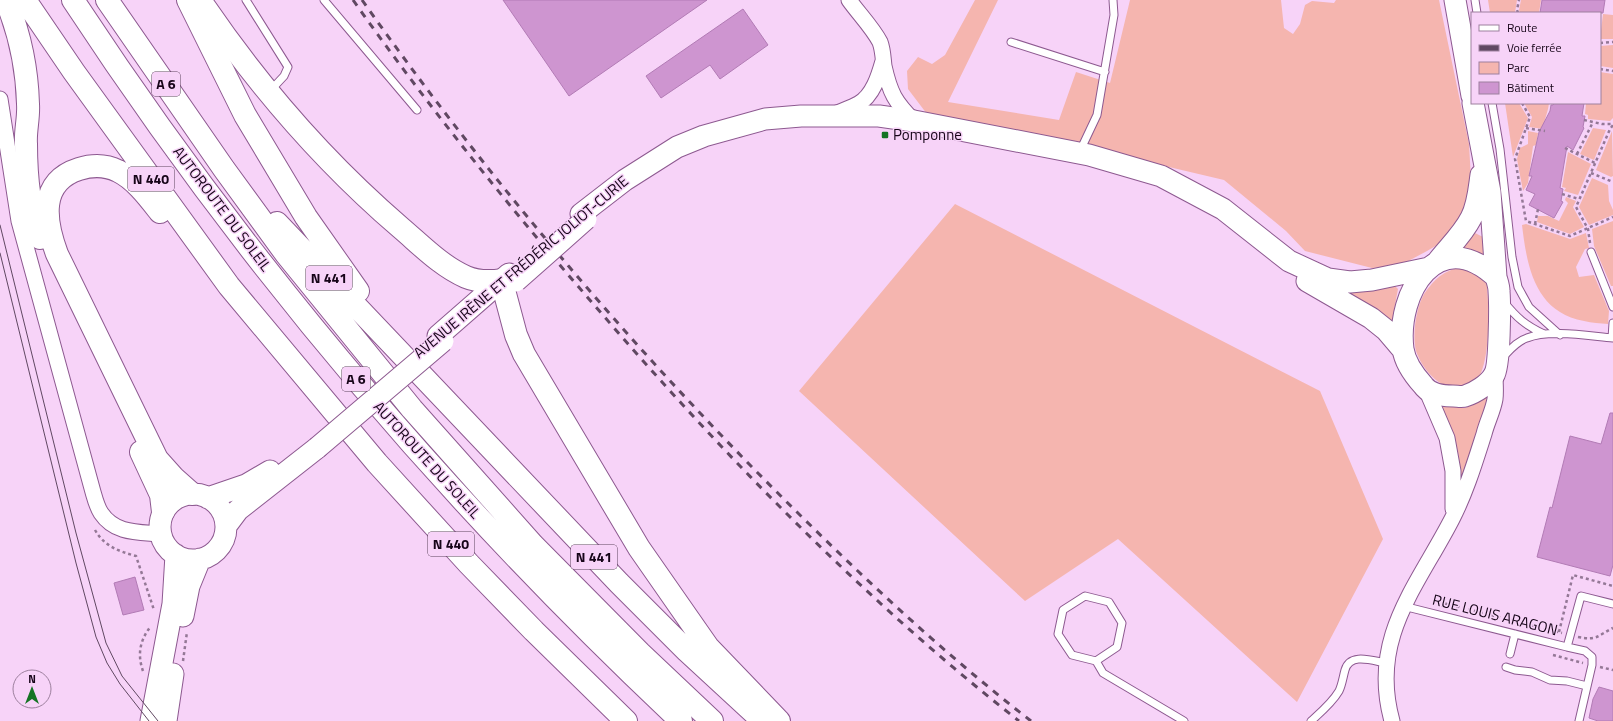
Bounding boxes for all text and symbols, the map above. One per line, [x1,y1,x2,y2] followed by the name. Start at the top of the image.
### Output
[1471,12,1601,104] legend
[1507,18,1537,37] text: Route
[1507,38,1562,57] text: Voie ferrée
[1507,58,1529,77] text: Parc
[152,72,180,96] road number: A 6
[1507,78,1555,97] text: Bâtiment
[893,123,962,146] place label: Pomponne
[880,130,890,140] marker: Pomponne
[168,141,277,276] street label: AUTOROUTE DU SOLEIL
[128,167,174,191] road number: N 440
[408,170,633,364] street label: AVENUE IRÈNE ET FRÉDÉRIC JOLIOT-CURIE
[306,266,352,290] road number: N 441
[342,367,370,391] road number: A 6
[368,396,487,524] street label: AUTOROUTE DU SOLEIL
[428,532,474,556] road number: N 440
[571,545,617,569] road number: N 441
[1430,588,1560,641] street label: RUE LOUIS ARAGON
[12,669,52,709] north arrow
[28,671,36,687] text: N

